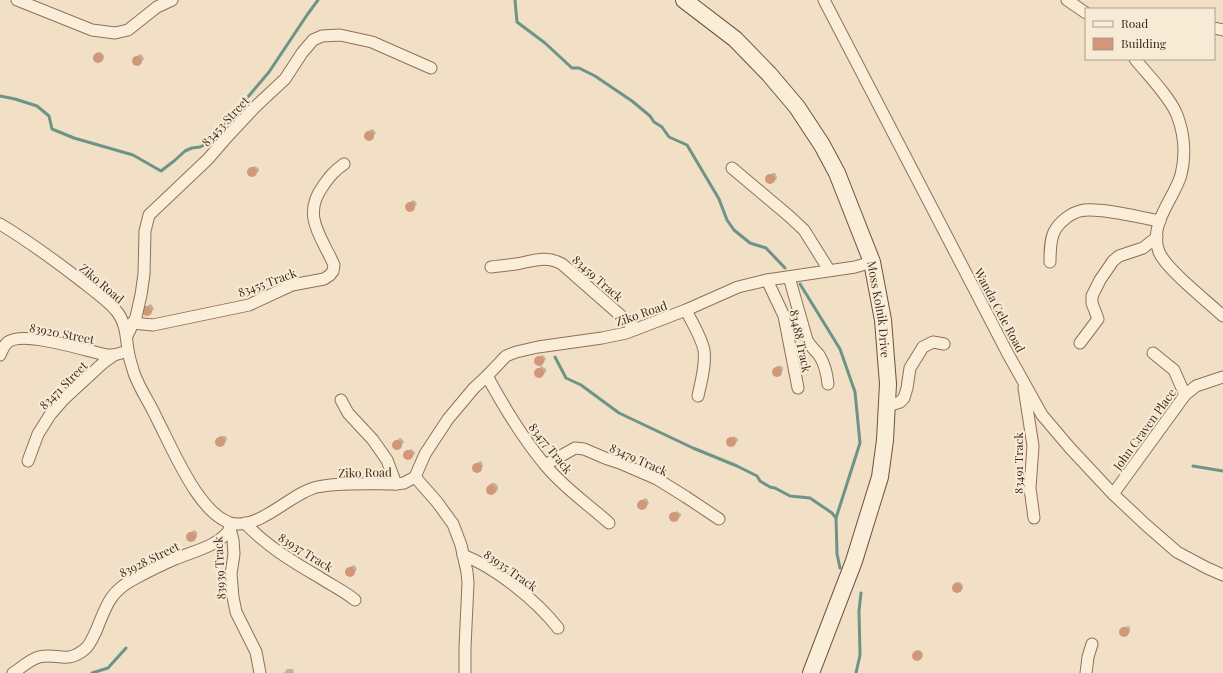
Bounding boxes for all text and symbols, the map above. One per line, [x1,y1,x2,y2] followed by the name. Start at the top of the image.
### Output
[1085,8,1215,60] legend
[1121,15,1148,31] text: Road
[1121,35,1167,51] text: Building
[198,92,253,150] street label: 83453 Street
[569,251,627,305] street label: 83459 Track
[864,259,894,358] street label: Moss Kolnik Drive
[76,260,128,306] street label: Ziko Road
[236,264,299,300] street label: 83455 Track
[971,264,1029,355] street label: Wanda Cele Road
[613,297,669,329] street label: Ziko Road
[787,308,816,374] street label: 83488 Track
[28,319,97,347] street label: 83920 Street
[35,357,91,413] street label: 83471 Street
[1108,385,1179,474] street label: John Craven Place
[526,419,577,477] street label: 83477 Track
[1010,432,1026,494] street label: 83491 Track
[607,439,671,479] street label: 83479 Track
[338,464,392,480] street label: Ziko Road
[276,529,337,575] street label: 83937 Track
[209,536,229,600] street label: 83939 Track
[116,537,182,580] street label: 83928 Street
[481,546,541,594] street label: 83935 Track

